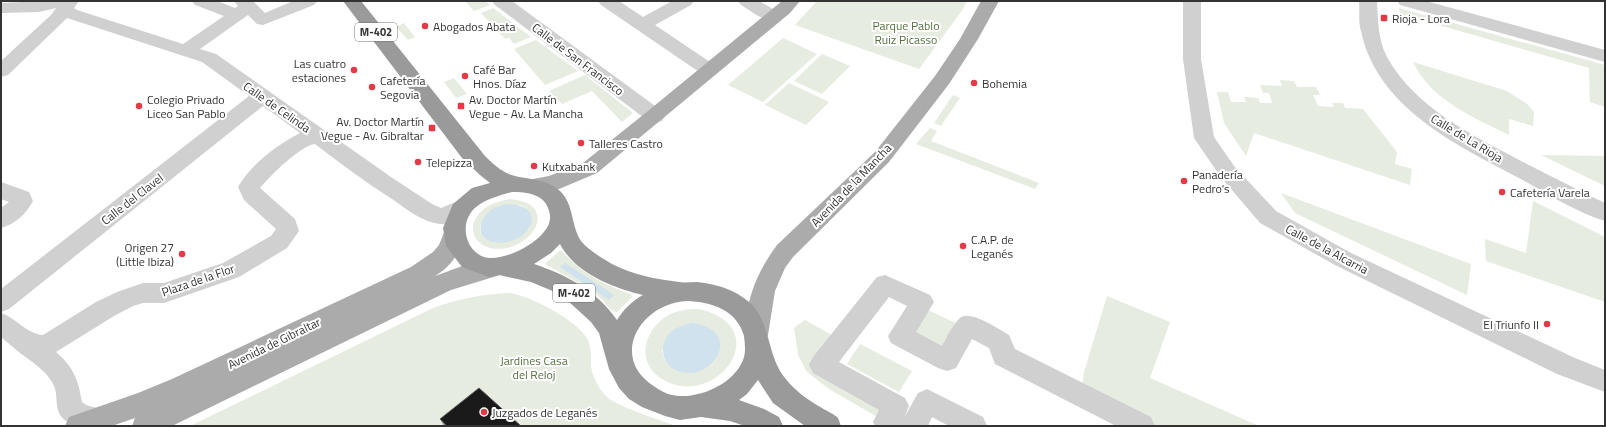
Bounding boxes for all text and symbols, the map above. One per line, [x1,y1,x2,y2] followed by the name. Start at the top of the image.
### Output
[1392,9,1450,28] place label: Rioja - Lora
[1379,13,1389,23] marker: Rioja - Lora
[873,16,939,49] park label: Parque Pablo Ruiz Picasso
[433,17,516,36] place label: Abogados Abata
[528,18,628,100] street label: Calle de San Francisco
[420,21,430,31] marker: Abogados Abata
[355,23,397,41] road number: M-402
[292,54,346,87] place label: Las cuatro estaciones
[473,60,527,93] place label: Café Bar Hnos. Díaz
[349,65,359,75] marker: Las cuatro estaciones
[380,71,426,104] place label: Cafetería Segovia
[460,71,470,81] marker: Café Bar Hnos. Díaz
[982,74,1027,93] place label: Bohemia
[239,77,315,137] street label: Calle de Celinda
[969,78,979,88] marker: Bohemia
[367,82,377,92] marker: Cafetería Segovia
[147,90,226,123] place label: Colegio Privado Liceo San Pablo
[469,90,583,123] place label: Av. Doctor Martín Vegue - Av. La Mancha
[134,101,144,111] marker: Colegio Privado Liceo San Pablo
[456,101,466,111] marker: Av. Doctor Martín Vegue - Av. La Mancha
[1427,109,1507,167] street label: Calle de La Rioja
[321,112,424,145] place label: Av. Doctor Martín Vegue - Av. Gibraltar
[427,123,437,133] marker: Av. Doctor Martín Vegue - Av. Gibraltar
[589,134,663,153] place label: Talleres Castro
[576,138,586,148] marker: Talleres Castro
[806,139,896,231] street label: Avenida de la Mancha
[426,153,472,172] place label: Telepizza
[413,157,423,167] marker: Telepizza
[542,157,595,176] place label: Kutxabank
[529,161,539,171] marker: Kutxabank
[1192,165,1243,198] place label: Panadería Pedro's
[97,169,167,229] street label: Calle del Clavel
[1179,176,1189,186] marker: Panadería Pedro's
[1510,183,1590,202] place label: Cafetería Varela
[1497,187,1507,197] marker: Cafetería Varela
[1282,219,1372,279] street label: Calle de la Alcarria
[971,230,1014,263] place label: C.A.P. de Leganés
[116,238,174,271] place label: Origen 27 (Little Ibiza)
[958,241,968,251] marker: C.A.P. de Leganés
[177,249,187,259] marker: Origen 27 (Little Ibiza)
[159,259,237,301] street label: Plaza de la Flor
[553,284,595,302] road number: M-402
[224,312,324,374] street label: Avenida de Gibraltar
[1483,315,1539,334] place label: El Triunfo II
[1542,319,1552,329] marker: El Triunfo II
[500,351,568,384] park label: Jardines Casa del Reloj
[492,403,598,422] place label: Juzgados de Leganés
[479,407,489,417] marker: Juzgados de Leganés

